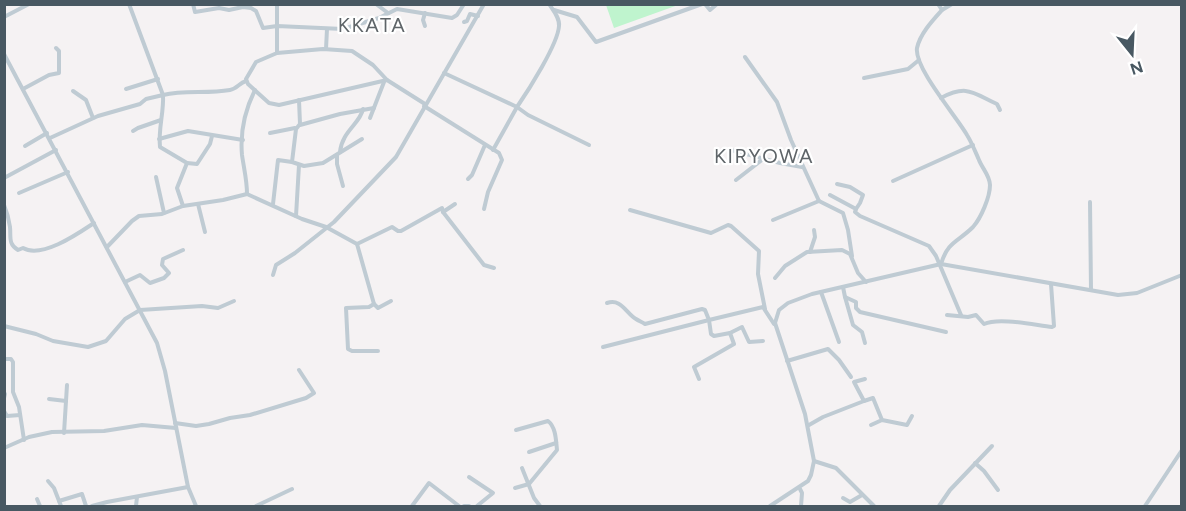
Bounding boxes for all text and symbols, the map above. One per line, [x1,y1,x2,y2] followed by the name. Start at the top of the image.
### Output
[338,13,406,37] district label: KKATA
[1102,24,1162,84] north arrow
[1128,57,1145,79] text: N
[714,144,814,168] district label: KIRYOWA

